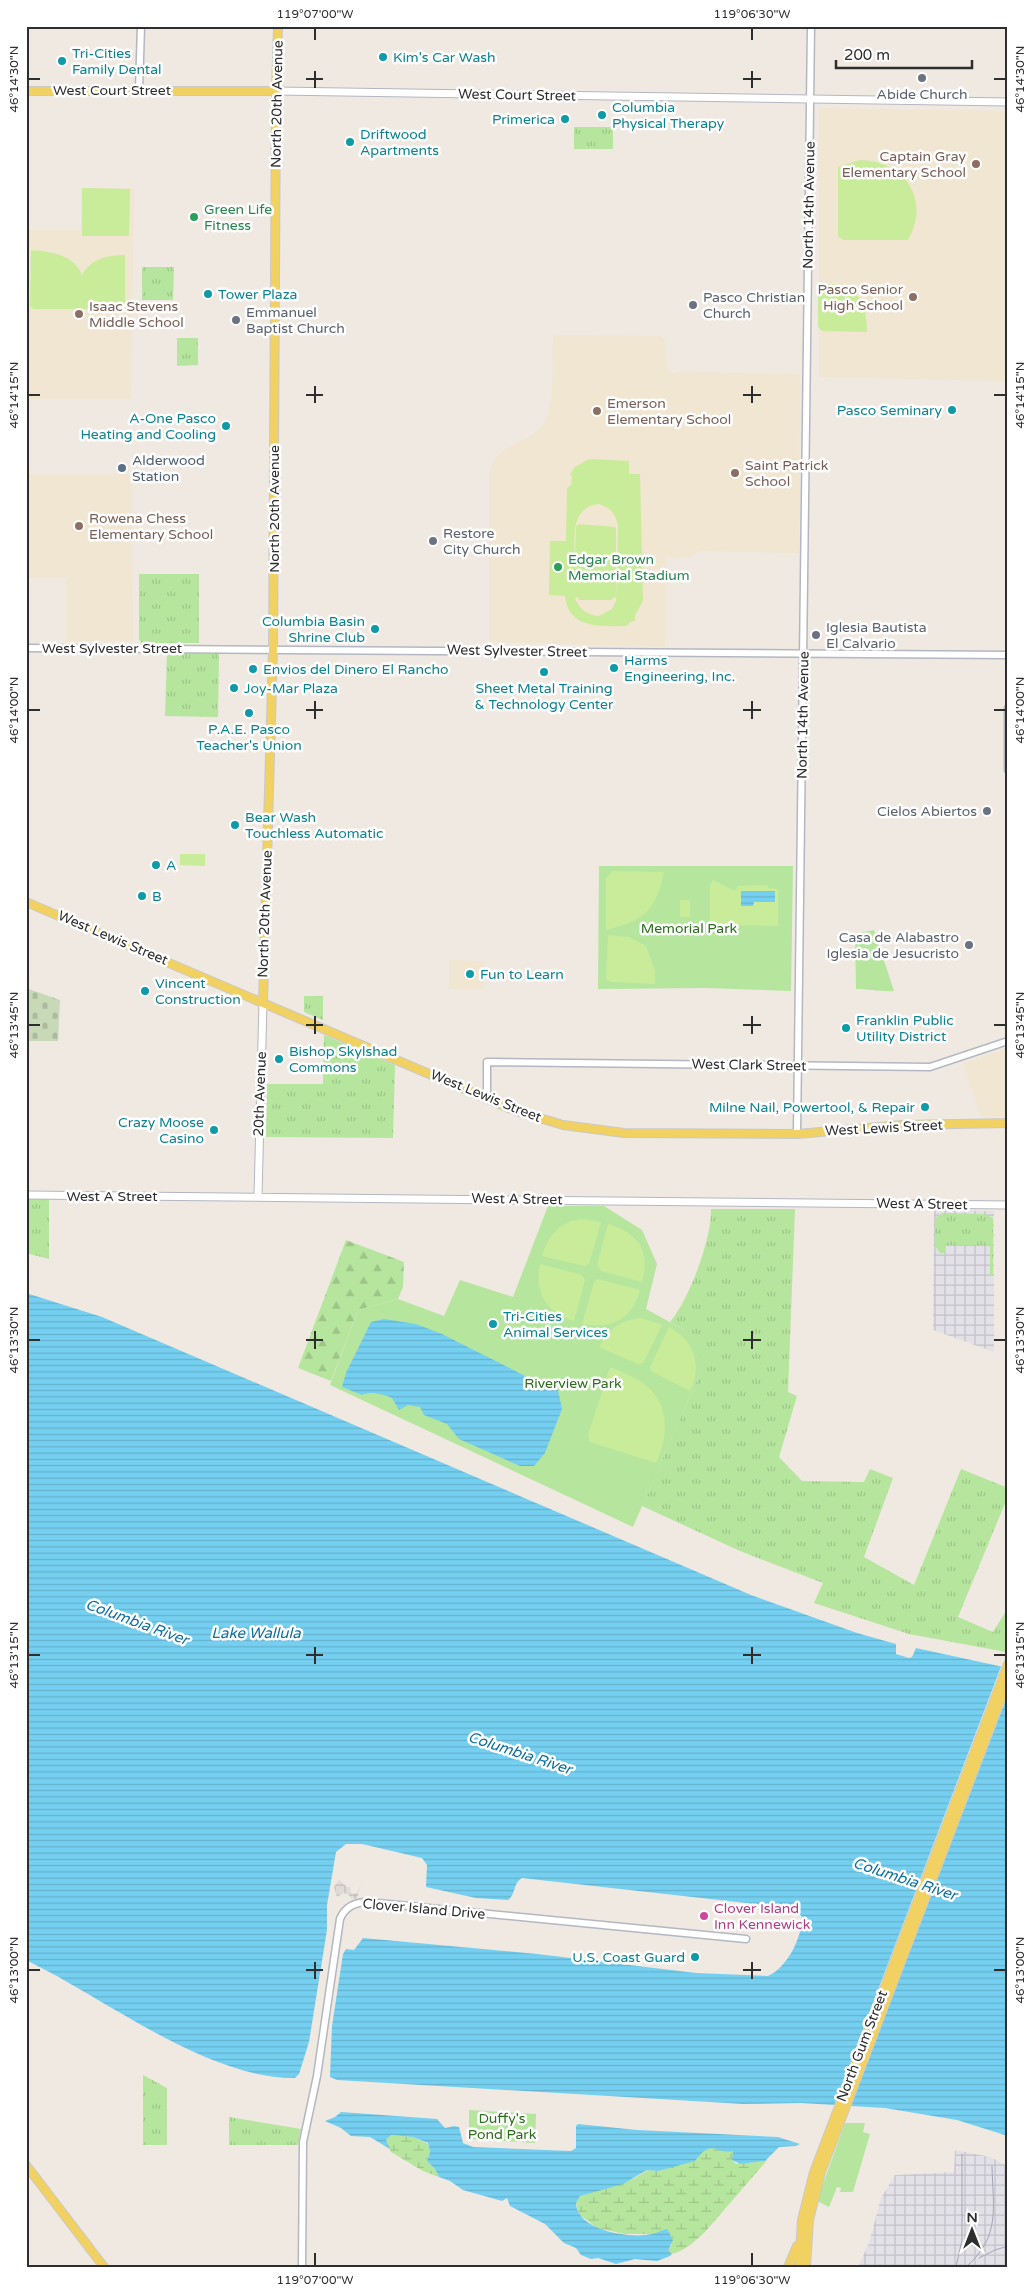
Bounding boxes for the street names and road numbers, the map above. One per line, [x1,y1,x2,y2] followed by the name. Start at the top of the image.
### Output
[267,40,287,168] street label: North 20th Avenue
[53,82,172,99] street label: West Court Street
[458,85,577,105] street label: West Court Street
[799,141,819,269] street label: North 14th Avenue
[266,445,283,573] street label: North 20th Avenue
[42,640,183,657] street label: West Sylvester Street
[447,641,588,661] street label: West Sylvester Street
[793,651,813,779] street label: North 14th Avenue
[254,850,276,978] street label: North 20th Avenue
[55,907,171,969] street label: West Lewis Street
[250,1051,270,1137] street label: 20th Avenue
[691,1055,807,1075] street label: West Clark Street
[428,1066,544,1126] street label: West Lewis Street
[825,1116,944,1140] street label: West Lewis Street
[66,1188,158,1205] street label: West A Street
[471,1190,563,1208] street label: West A Street
[876,1195,968,1213] street label: West A Street
[362,1895,486,1923] street label: Clover Island Drive
[833,1987,891,2104] street label: North Gum Street

